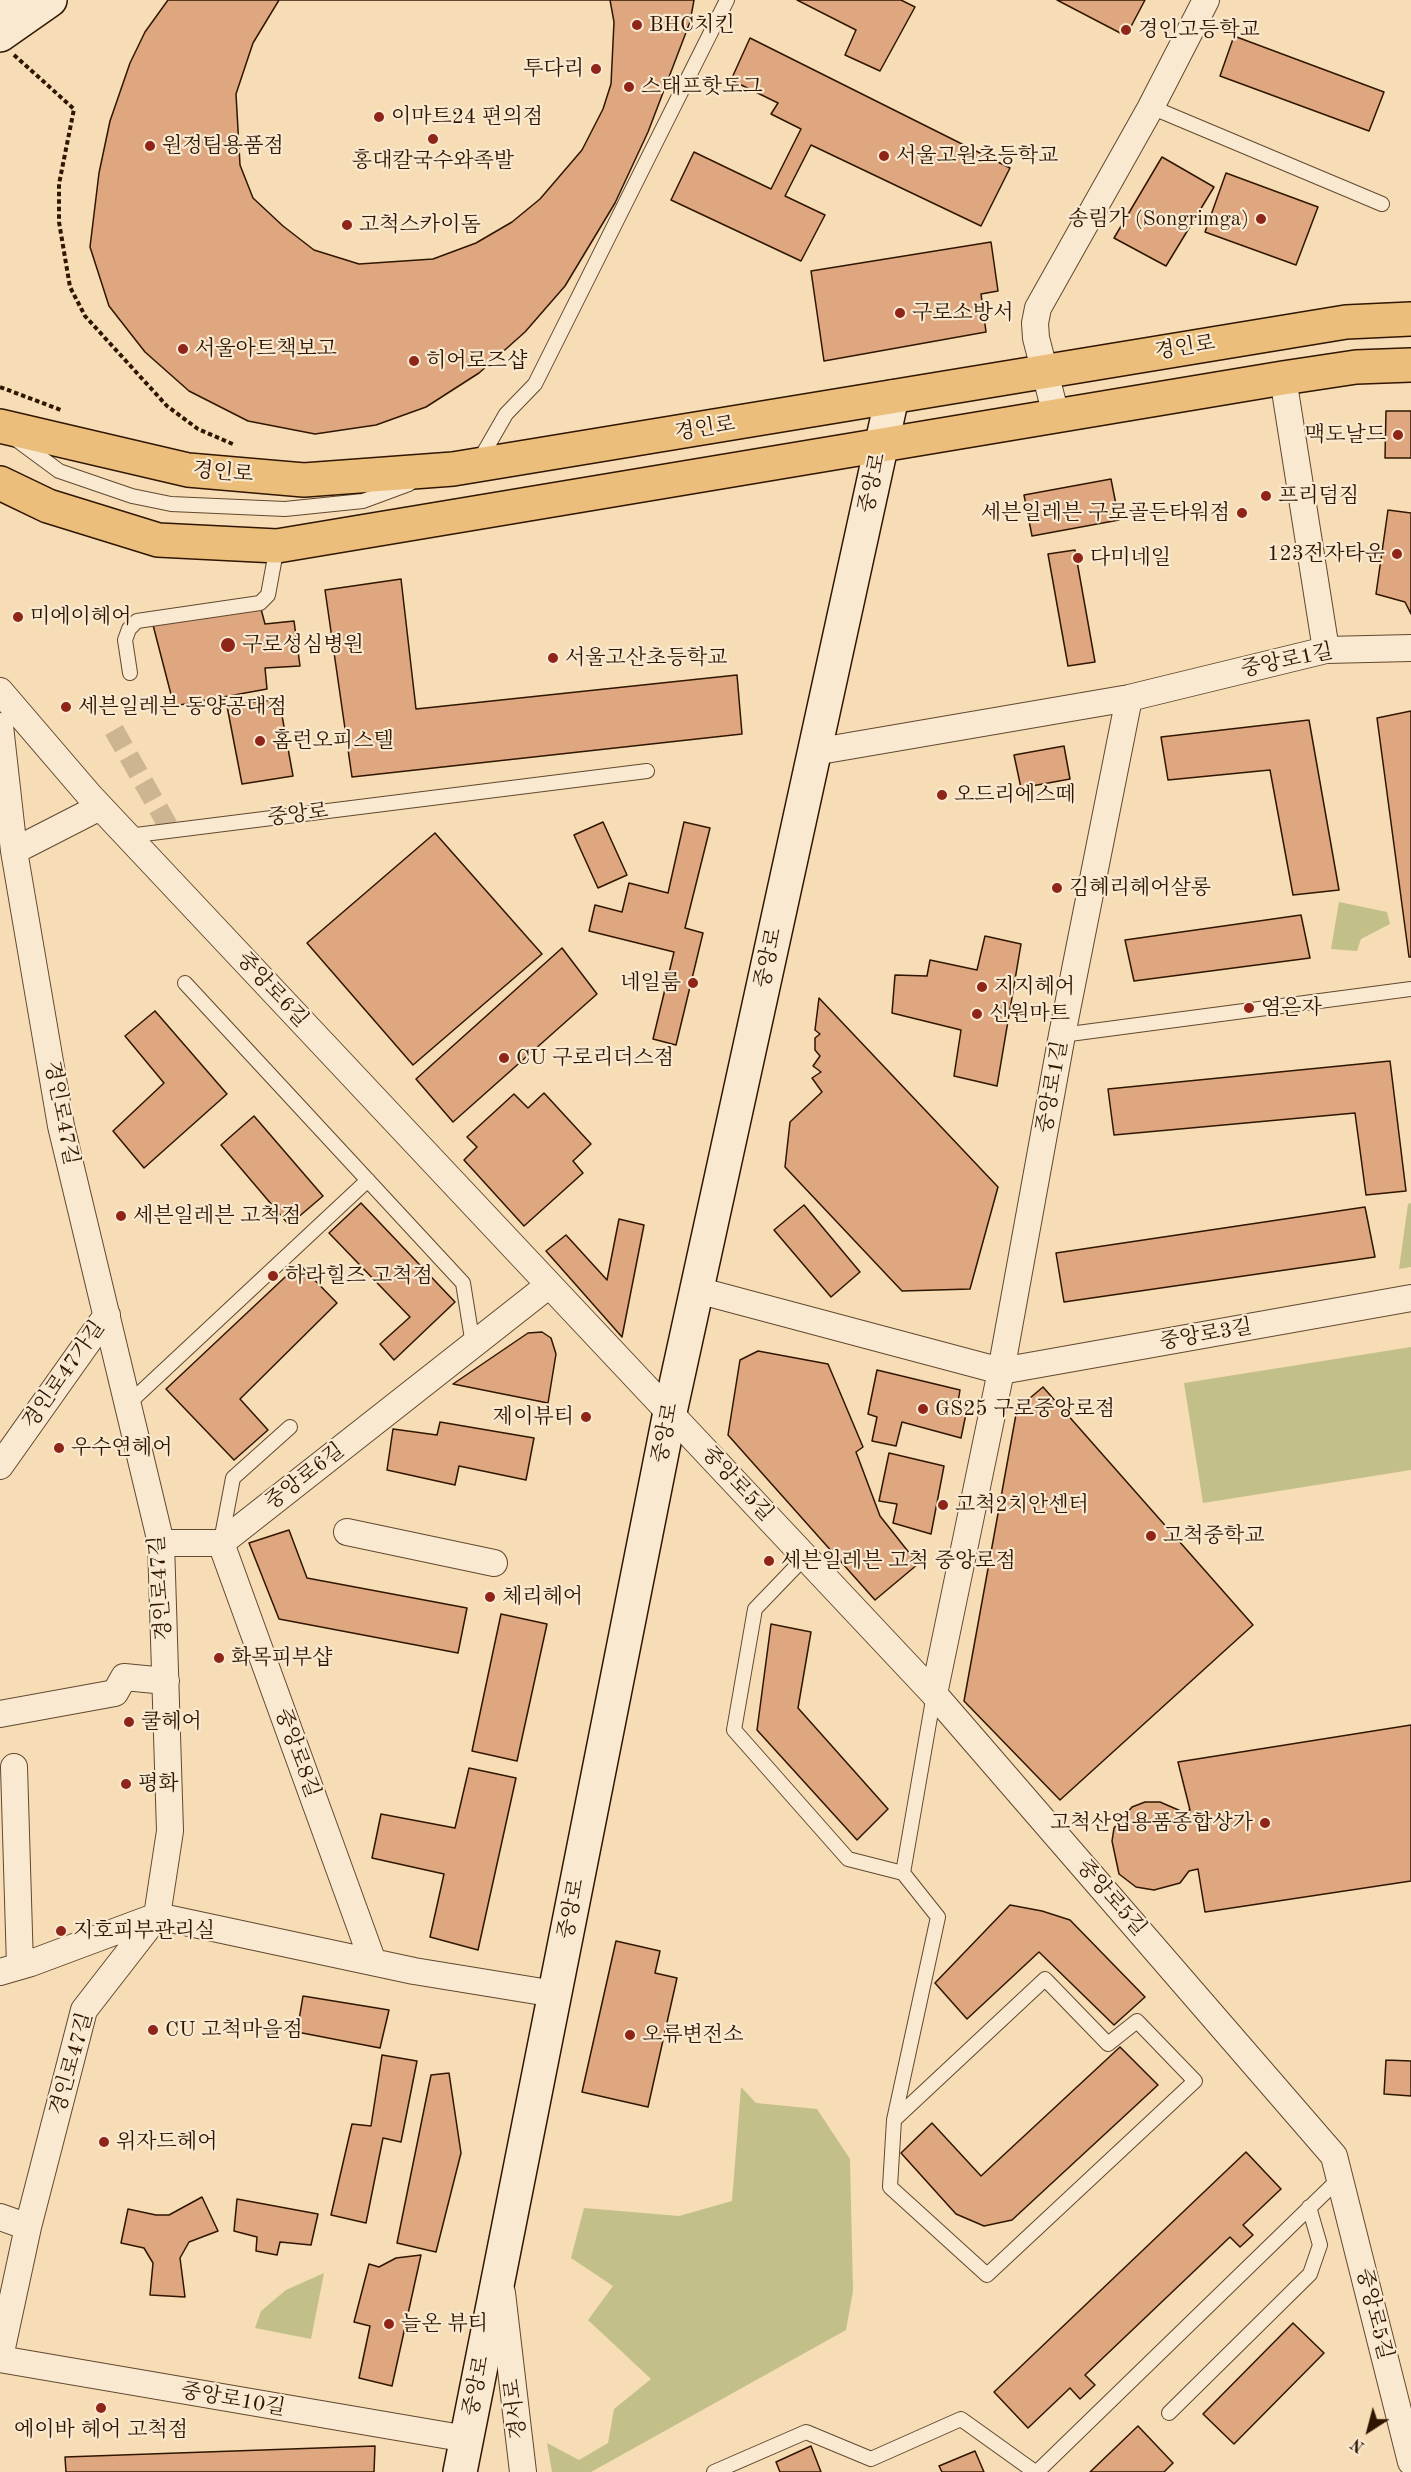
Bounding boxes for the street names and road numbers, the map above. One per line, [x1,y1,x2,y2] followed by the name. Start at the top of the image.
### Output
[1153,331,1217,365] street label: 경인로
[673,412,737,446] street label: 경인로
[854,451,892,515] street label: 중앙로
[192,458,254,488] street label: 경인로
[1239,639,1335,683] street label: 중앙로1길
[266,799,330,831] street label: 중앙로
[750,926,788,990] street label: 중앙로
[231,947,313,1033] street label: 중앙로6길
[1032,1039,1074,1135] street label: 중앙로1길
[39,1059,83,1167] street label: 경인로47길
[1158,1314,1254,1356] street label: 중앙로3길
[18,1316,110,1434] street label: 경인로47가길
[648,1401,684,1465] street label: 중앙로
[260,1438,350,1516] street label: 중앙로6길
[696,1441,778,1527] street label: 중앙로5길
[145,1534,177,1642] street label: 경인로47길
[269,1705,325,1801] street label: 중앙로8길
[1071,1855,1151,1941] street label: 중앙로5길
[554,1877,590,1941] street label: 중앙로
[45,2010,99,2118] street label: 경인로47길
[1350,2266,1398,2362] street label: 중앙로5길
[459,2354,495,2418] street label: 중앙로
[500,2377,532,2441] street label: 경서로
[179,2378,287,2422] street label: 중앙로10길

